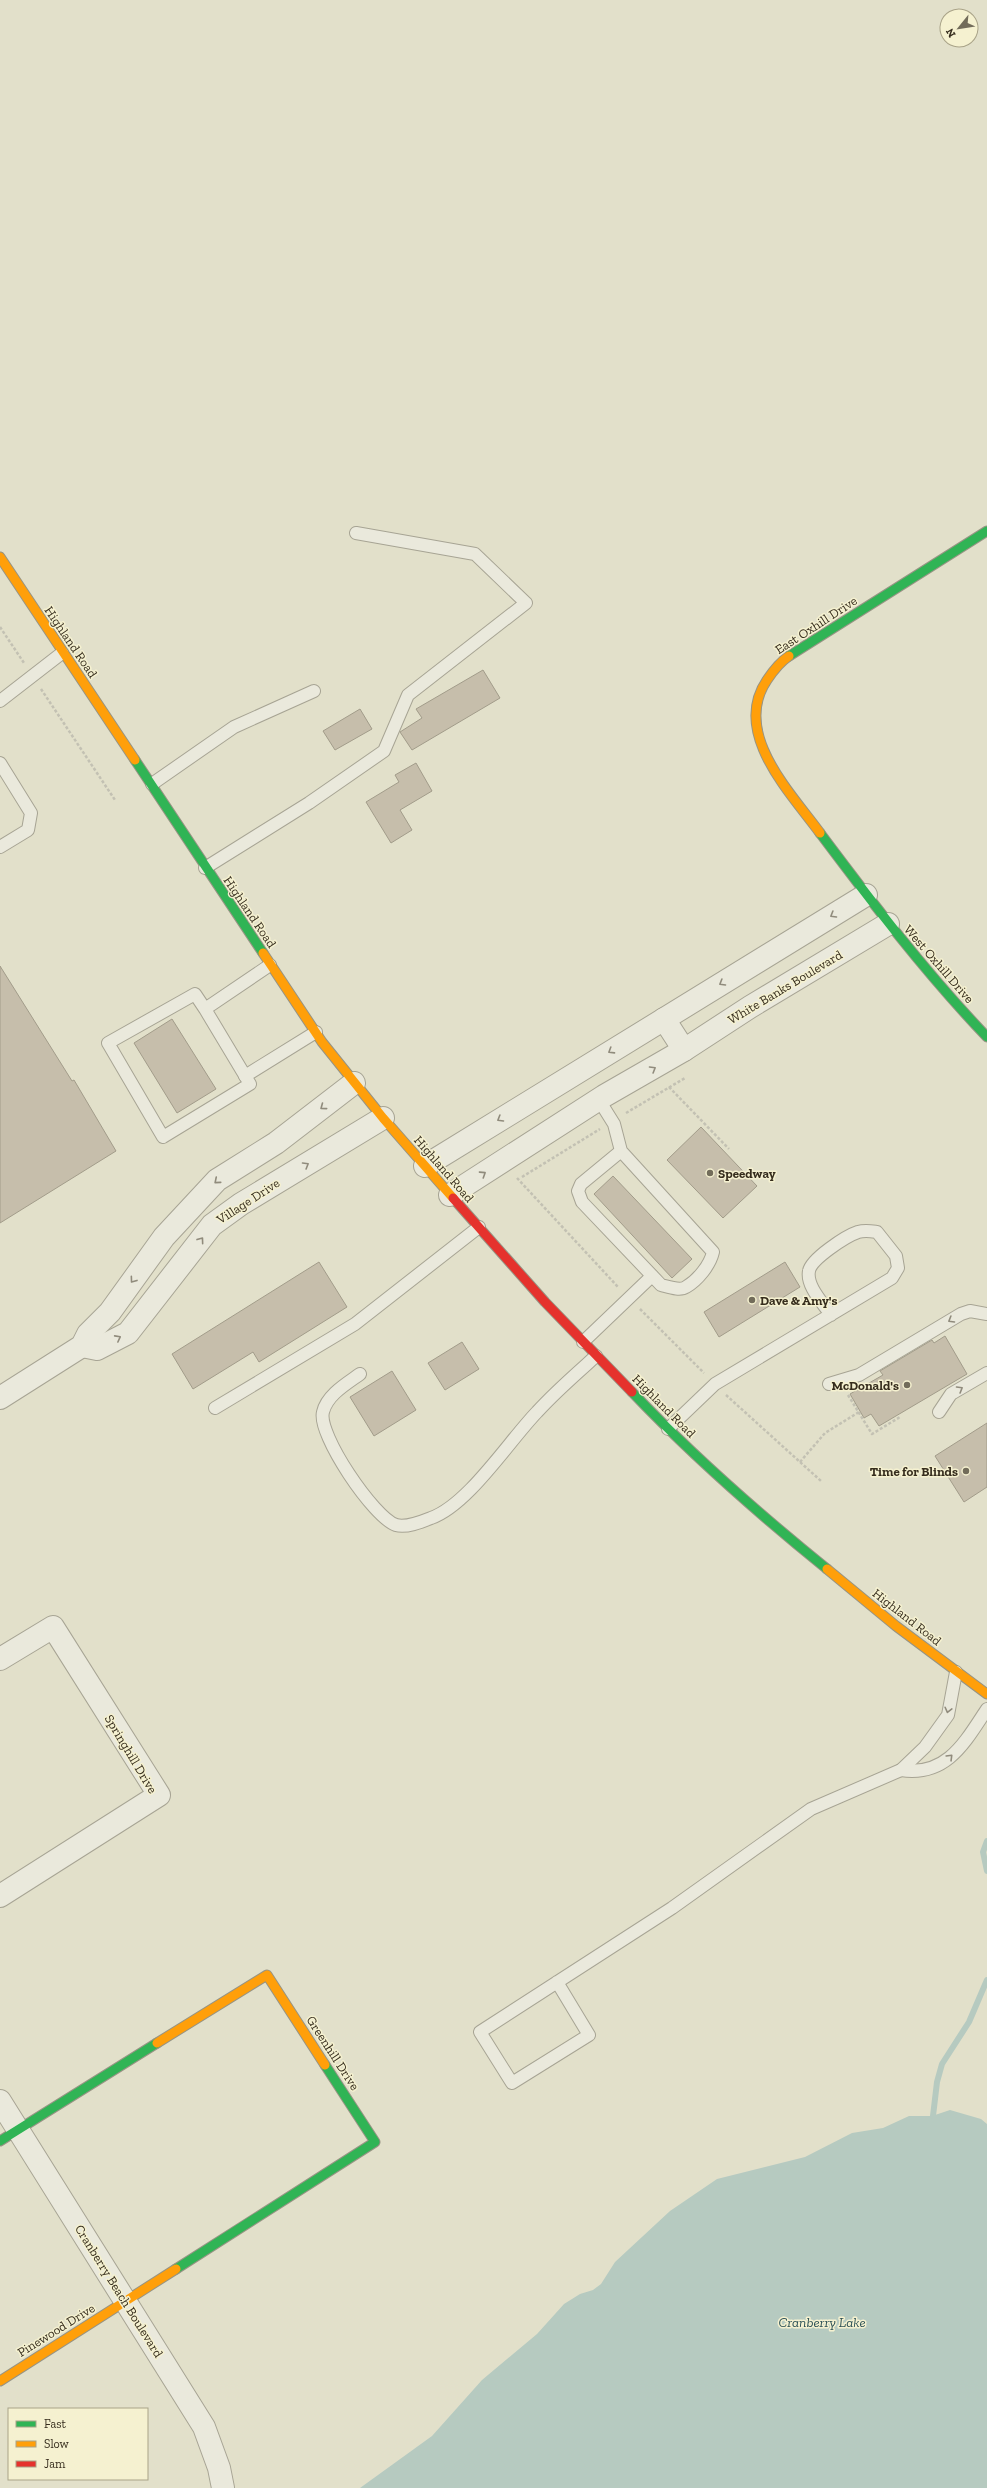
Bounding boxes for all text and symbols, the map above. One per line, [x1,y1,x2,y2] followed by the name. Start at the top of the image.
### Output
[939,8,979,48] north arrow
[943,25,958,40] text: N
[772,593,860,657] street label: East Oxhill Drive
[42,603,100,681] street label: Highland Road
[221,873,279,951] street label: Highland Road
[830,911,837,918] one-way arrow
[901,922,977,1006] street label: West Oxhill Drive
[725,947,845,1027] street label: White Banks Boulevard
[719,979,726,986] one-way arrow
[608,1047,615,1054] one-way arrow
[649,1066,656,1074] one-way arrow
[321,1102,328,1109] one-way arrow
[497,1114,504,1122] one-way arrow
[411,1133,477,1205] street label: Highland Road
[302,1162,309,1169] one-way arrow
[718,1166,776,1181] place label: Speedway
[705,1168,715,1178] marker: Speedway
[478,1172,485,1179] one-way arrow
[213,1175,282,1227] street label: Village Drive
[214,1177,222,1184] one-way arrow
[197,1237,204,1244] one-way arrow
[130,1276,138,1283] one-way arrow
[760,1293,838,1308] place label: Dave & Amy's
[747,1295,757,1305] marker: Dave & Amy's
[948,1316,955,1323] one-way arrow
[114,1335,121,1343] one-way arrow
[629,1371,699,1441] street label: Highland Road
[832,1378,899,1393] place label: McDonald's
[902,1380,912,1390] marker: McDonald's
[956,1386,963,1394] one-way arrow
[870,1464,958,1479] place label: Time for Blinds
[961,1466,971,1476] marker: Time for Blinds
[870,1586,944,1648] street label: Highland Road
[944,1706,953,1713] one-way arrow
[102,1712,160,1796] street label: Springhill Drive
[945,1754,953,1762] one-way arrow
[303,2013,363,2093] street label: Greenhill Drive
[72,2222,166,2360] street label: Cranberry Beach Boulevard
[15,2300,97,2360] street label: Pinewood Drive
[778,2314,866,2331] water label: Cranberry Lake
[8,2408,148,2480] legend
[44,2417,67,2431] text: Fast
[44,2437,70,2451] text: Slow
[44,2457,66,2471] text: Jam

